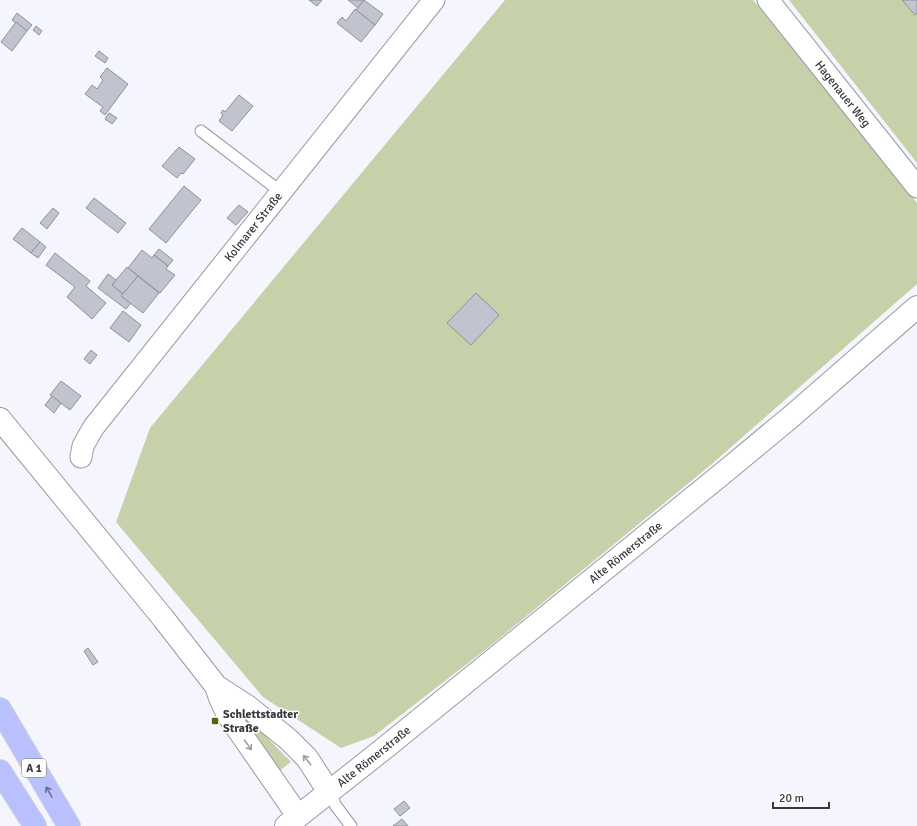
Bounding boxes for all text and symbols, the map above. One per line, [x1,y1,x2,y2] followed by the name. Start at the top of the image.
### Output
[811,58,873,130] street label: Hagenauer Weg
[221,189,286,265] street label: Kolmarer Straße
[586,519,665,587] street label: Alte Römerstraße
[223,707,298,736] place label: Schlettstadter Straße
[210,716,220,726] marker: Schlettstadter Straße
[334,723,414,791] street label: Alte Römerstraße
[244,739,252,750] one-way arrow
[303,754,312,765] one-way arrow
[22,759,46,777] road number: A 1
[773,784,829,810] scale bar
[44,786,52,798] one-way arrow
[779,791,804,806] text: 20 m

